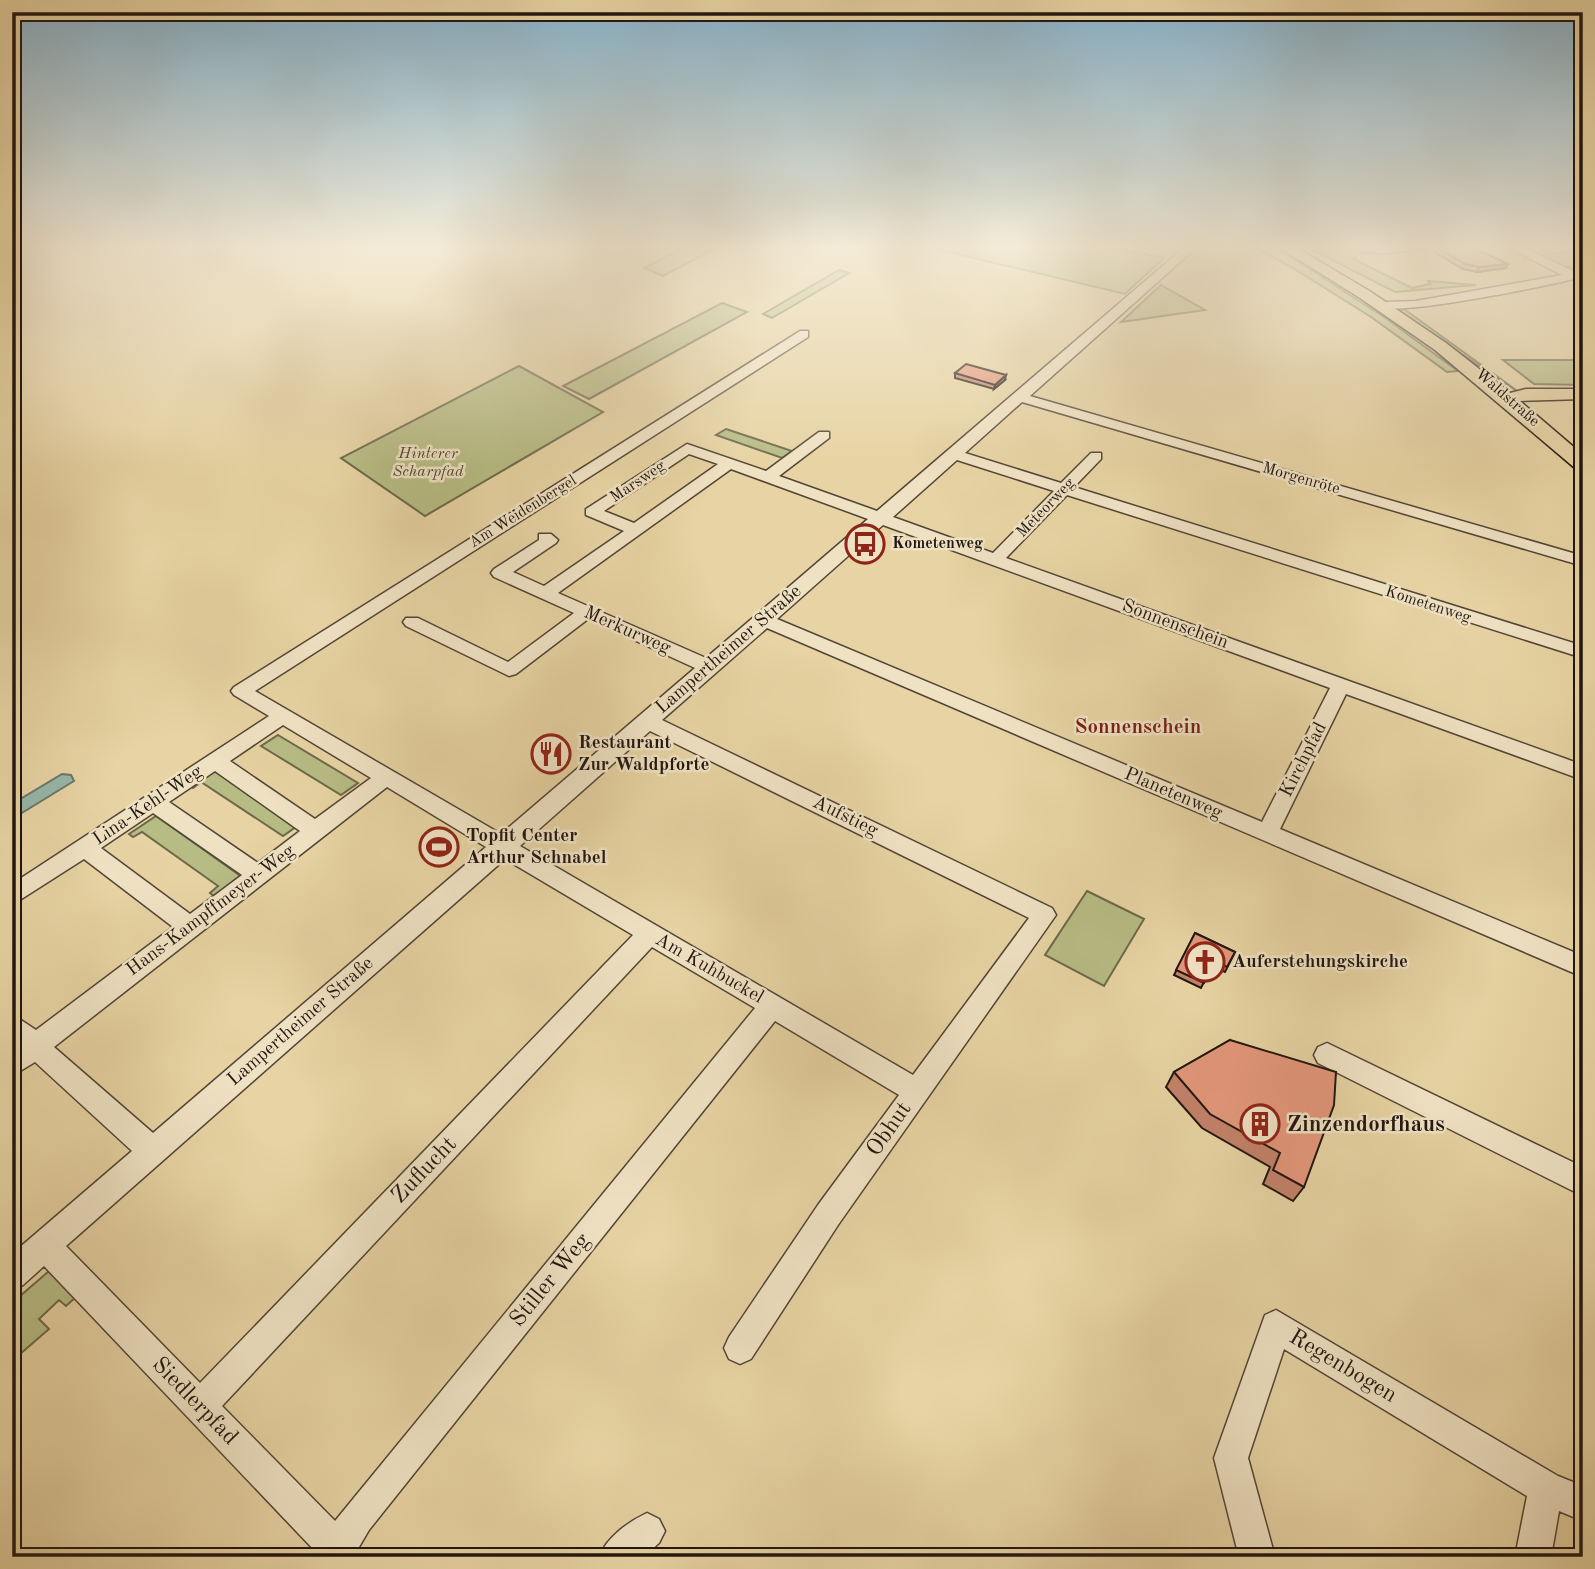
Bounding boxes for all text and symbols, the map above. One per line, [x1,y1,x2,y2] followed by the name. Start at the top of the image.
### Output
[1472,366,1542,430] street label: Waldstraße
[392,446,464,480] park label: Hinterer Scharpfad
[608,458,669,506] street label: Marsweg
[1260,460,1342,498] street label: Morgenröte
[466,473,580,551] street label: Am Weidenbergel
[1014,475,1078,541] street label: Meteorweg
[844,523,886,565] bus stop icon: Kometenweg
[892,536,983,552] place label: Kometenweg
[653,582,805,718] street label: Lampertheimer Straße
[1383,584,1473,627] street label: Kometenweg
[1119,597,1231,653] street label: Sonnenschein
[581,603,674,659] street label: Merkurweg
[1075,717,1201,738] district label: Sonnenschein
[1277,719,1331,801] street label: Kirchpfad
[530,733,572,775] restaurant icon: Restaurant Zur Waldpforte
[578,734,709,775] place label: Restaurant Zur Waldpforte
[90,762,207,850] street label: Lina-Kehl-Weg
[1121,765,1226,824] street label: Planetenweg
[809,793,881,841] street label: Aufstieg
[418,826,460,868] sports icon: Topfit Center Arthur Schnabel
[466,827,607,868] place label: Topfit Center Arthur Schnabel
[123,841,299,980] street label: Hans-Kampffmeyer-Weg
[652,930,766,1008] street label: Am Kuhbuckel
[1184,941,1226,983] church icon: Auferstehungskirche
[1232,953,1408,972] place label: Auferstehungskirche
[225,954,377,1090] street label: Lampertheimer Straße
[862,1098,916,1160] street label: Obhut
[1239,1103,1281,1145] building icon: Zinzendorfhaus
[1287,1113,1445,1136] place label: Zinzendorfhaus
[387,1132,461,1208] street label: Zuflucht
[506,1229,595,1331] street label: Stiller Weg
[1285,1325,1401,1407] street label: Regenbogen
[148,1353,242,1449] street label: Siedlerpfad

